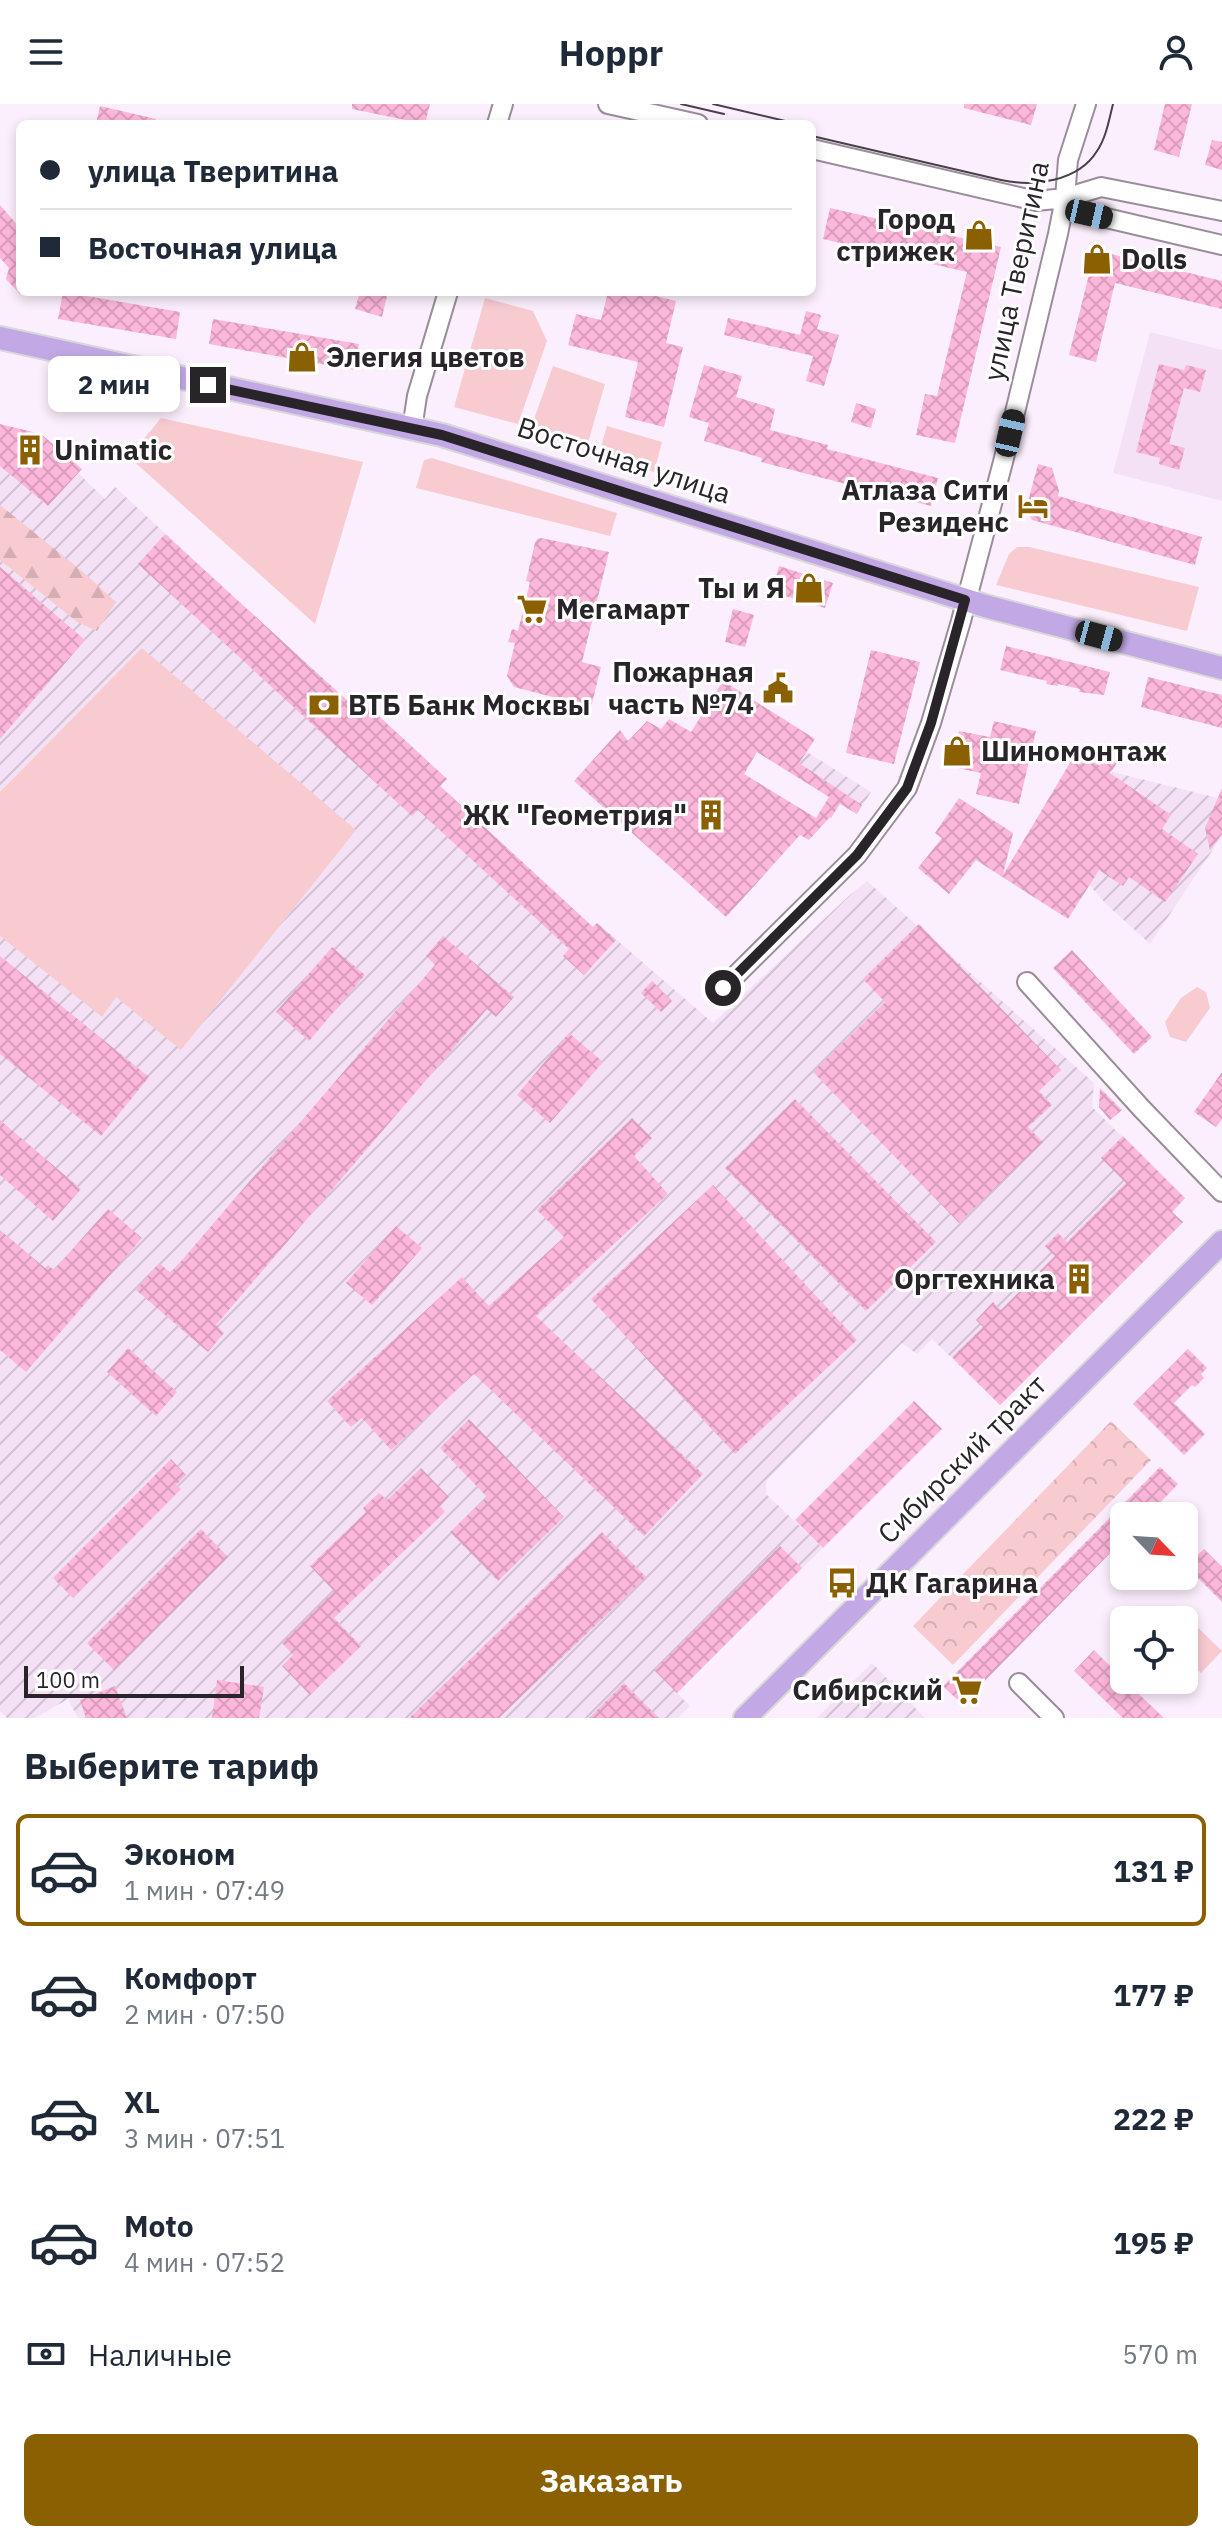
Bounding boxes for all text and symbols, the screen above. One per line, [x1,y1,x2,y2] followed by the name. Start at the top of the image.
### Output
[559,29,663,76] text: Hoppr
[24,30,68,74] icon: menu
[1154,30,1198,74] icon: person
[88,151,339,190] text: улица Тверитина
[974,158,1057,384] street label: улица Тверитина
[1063,197,1115,231] car
[836,200,955,269] place label: Город стрижек
[962,218,996,252] shop icon: Город стрижек
[88,228,338,267] text: Восточная улица
[1121,240,1187,277] place label: Dolls
[1080,242,1114,276] shop icon: Dolls
[326,338,525,375] place label: Элегия цветов
[285,340,319,374] shop icon: Элегия цветов
[48,357,180,413] callout: 2 мин
[78,367,150,401] text: 2 мин
[190,367,226,403] route end
[993,407,1027,459] car
[513,408,736,511] street label: Восточная улица
[54,431,172,468] place label: Unimatic
[13,433,47,467] building icon: Unimatic
[841,471,1009,540] place label: Атлаза Сити Резиденс
[1016,489,1050,523] hotel icon: Атлаза Сити Резиденс
[698,569,785,606] place label: Ты и Я
[792,571,826,605] shop icon: Ты и Я
[556,590,690,627] place label: Мегамарт
[515,592,549,626] supermarket icon: Мегамарт
[1073,618,1125,654] car
[608,653,754,722] place label: Пожарная часть №74
[761,671,795,705] public building icon: Пожарная часть №74
[348,686,590,723] place label: ВТБ Банк Москвы
[307,688,341,722] bank icon: ВТБ Банк Москвы
[981,732,1167,769] place label: Шиномонтаж
[940,734,974,768] shop icon: Шиномонтаж
[463,796,687,833] place label: ЖК "Геометрия"
[694,798,728,832] building icon: ЖК "Геометрия"
[705,970,741,1006] route start
[894,1260,1055,1297] place label: Оргтехника
[1062,1262,1096,1296] building icon: Оргтехника
[869,1366,1054,1551] street label: Сибирский тракт
[1110,1502,1198,1590] north arrow
[1110,1502,1198,1694] map controls
[866,1564,1038,1601] place label: ДК Гагарина
[825,1566,859,1600] bus stop icon: ДК Гагарина
[1110,1606,1198,1694] button: locate
[24,1662,244,1698] scale bar
[36,1665,100,1694] text: 100 m
[792,1671,943,1708] place label: Сибирский
[950,1673,984,1707] supermarket icon: Сибирский
[24,1742,319,1789] text: Выберите тариф
[28,1834,100,1906] icon: car
[124,1834,235,1873] text: Эконом
[1113,1851,1194,1890] text: 131 ₽
[124,1873,285,1907] text: 1 мин · 07:49
[28,1958,100,2030] icon: car
[124,1958,257,1997] text: Комфорт
[1113,1975,1194,2014] text: 177 ₽
[124,1997,285,2031] text: 2 мин · 07:50
[28,2082,100,2154] icon: car
[124,2082,160,2121] text: XL
[1113,2099,1194,2138] text: 222 ₽
[124,2121,285,2155] text: 3 мин · 07:51
[28,2206,100,2278] icon: car
[124,2206,194,2245] text: Moto
[1113,2223,1194,2262] text: 195 ₽
[124,2245,285,2279] text: 4 мин · 07:52
[24,2332,68,2376] icon: cash
[88,2335,232,2374] text: Наличные
[1122,2337,1198,2371] text: 570 m
[24,2434,1198,2526] button: Заказать

